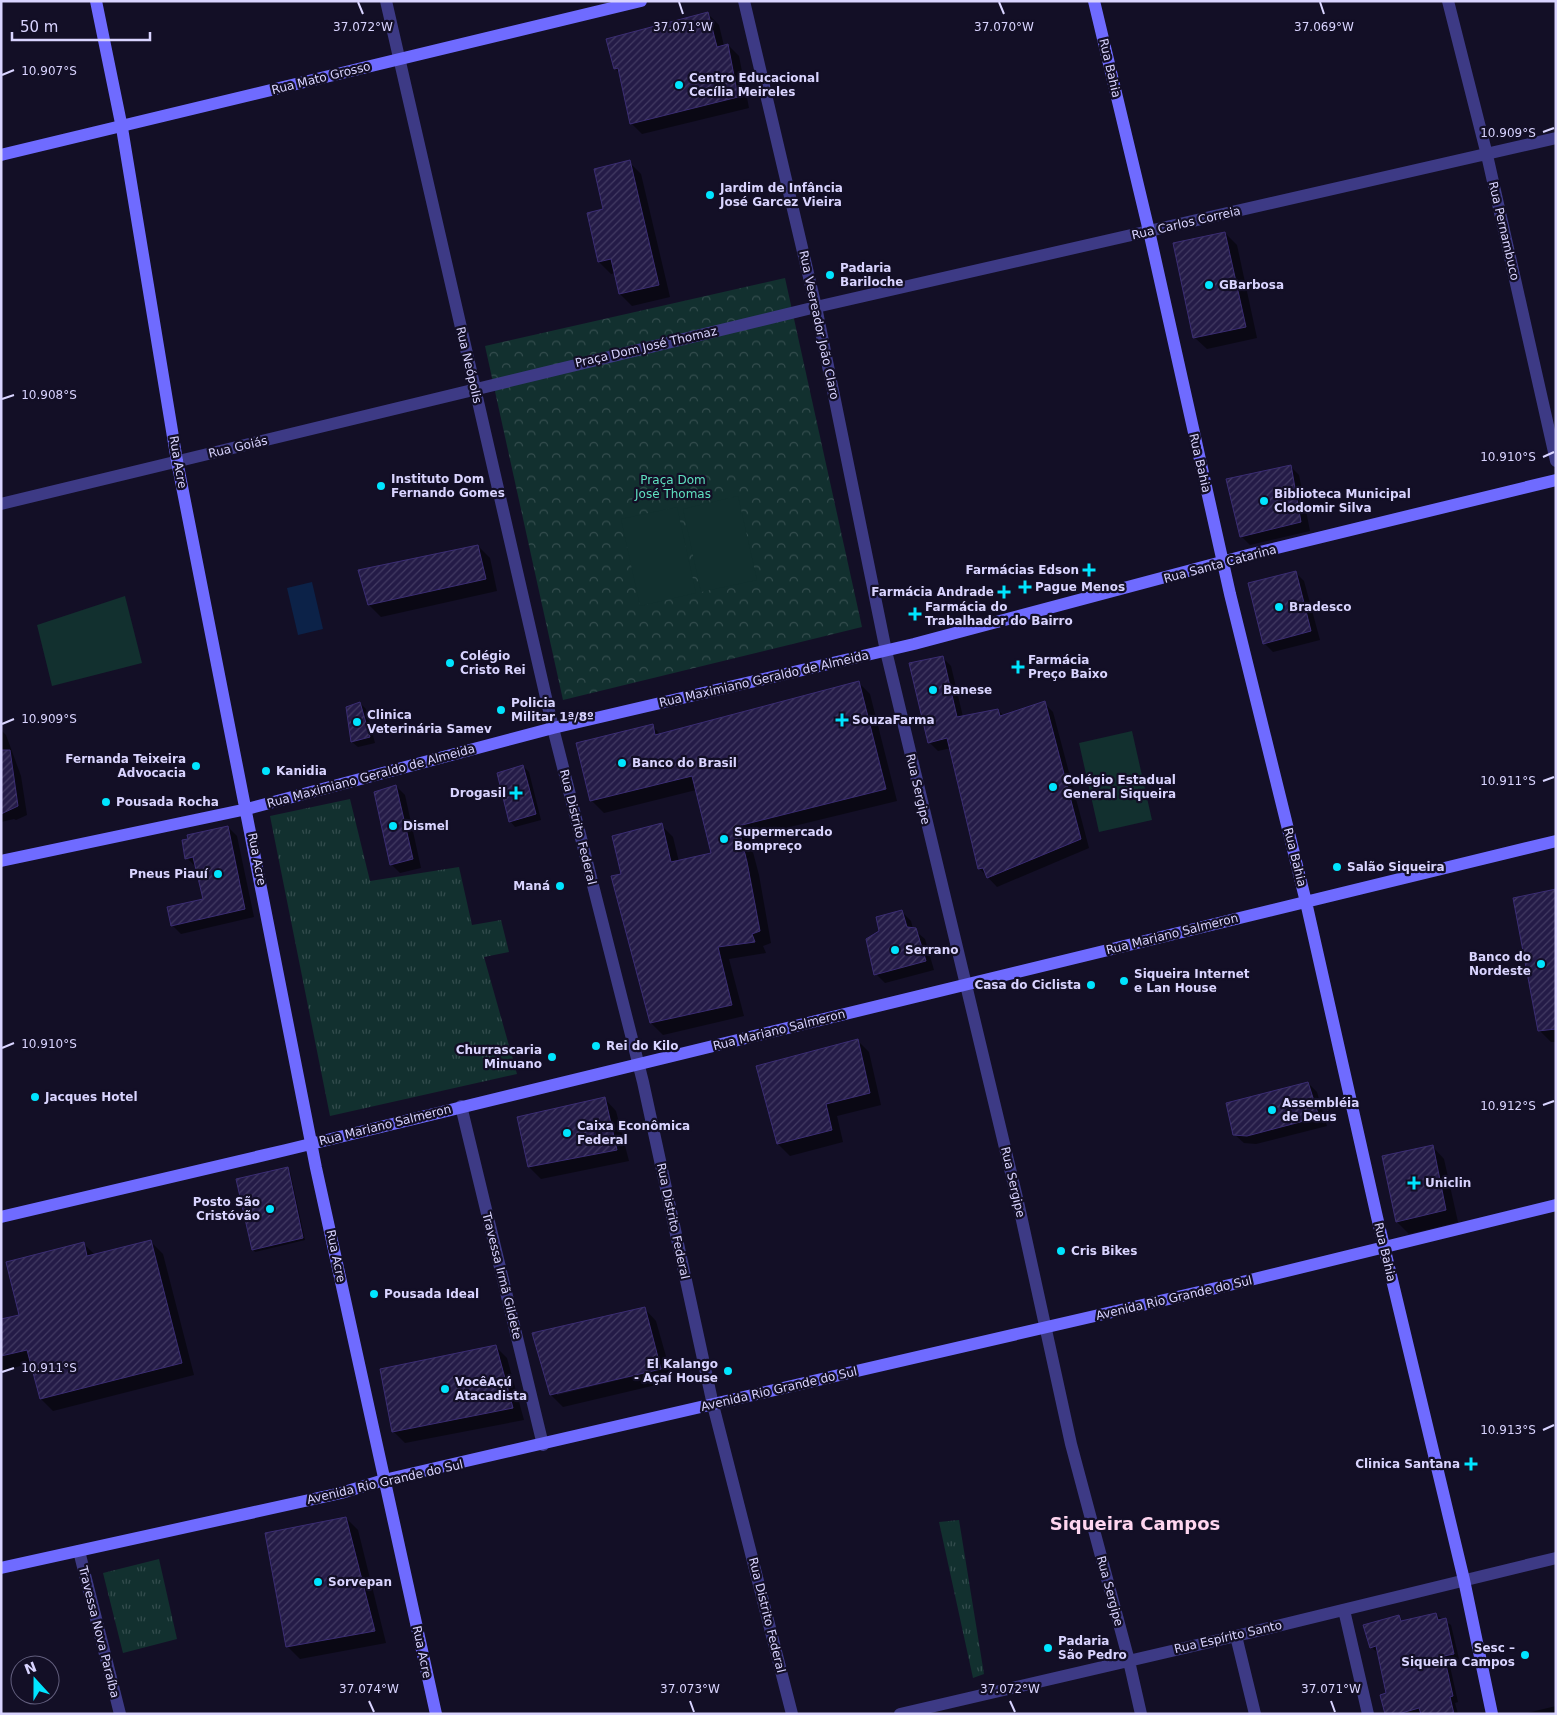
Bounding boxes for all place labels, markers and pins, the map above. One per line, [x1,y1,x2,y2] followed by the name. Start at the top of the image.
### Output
[689,71,819,99] place label: Centro Educacional Cecília Meireles
[673,79,685,91] marker: Centro Educacional Cecília Meireles
[719,181,843,209] place label: Jardim de Infância José Garcez Vieira
[704,189,716,201] marker: Jardim de Infância José Garcez Vieira
[840,261,903,289] place label: Padaria Bariloche
[824,269,836,281] marker: Padaria Bariloche
[1219,278,1284,292] place label: GBarbosa
[1203,279,1215,291] marker: GBarbosa
[391,472,505,500] place label: Instituto Dom Fernando Gomes
[375,480,387,492] marker: Instituto Dom Fernando Gomes
[1274,487,1411,515] place label: Biblioteca Municipal Clodomir Silva
[1258,495,1270,507] marker: Biblioteca Municipal Clodomir Silva
[966,563,1079,577] place label: Farmácias Edson
[1083,564,1095,576] marker: Farmácias Edson
[1035,580,1125,594] place label: Pague Menos
[1019,581,1031,593] marker: Pague Menos
[871,585,994,599] place label: Farmácia Andrade
[998,586,1010,598] marker: Farmácia Andrade
[925,600,1073,628] place label: Farmácia do Trabalhador do Bairro
[1289,600,1351,614] place label: Bradesco
[1273,601,1285,613] marker: Bradesco
[909,608,921,620] marker: Farmácia do Trabalhador do Bairro
[460,649,526,677] place label: Colégio Cristo Rei
[1028,653,1108,681] place label: Farmácia Preço Baixo
[444,657,456,669] marker: Colégio Cristo Rei
[1012,661,1024,673] marker: Farmácia Preço Baixo
[943,683,992,697] place label: Banese
[927,684,939,696] marker: Banese
[511,696,594,724] place label: Policia Militar 1ª/8º
[495,704,507,716] marker: Policia Militar 1ª/8º
[367,708,492,736] place label: Clinica Veterinária Samev
[852,713,935,727] place label: SouzaFarma
[836,714,848,726] marker: SouzaFarma
[351,716,363,728] marker: Clinica Veterinária Samev
[65,752,186,780] place label: Fernanda Teixeira Advocacia
[632,756,737,770] place label: Banco do Brasil
[616,757,628,769] marker: Banco do Brasil
[190,760,202,772] marker: Fernanda Teixeira Advocacia
[276,764,327,778] place label: Kanidia
[260,765,272,777] marker: Kanidia
[1063,773,1176,801] place label: Colégio Estadual General Siqueira
[1047,781,1059,793] marker: Colégio Estadual General Siqueira
[450,786,506,800] place label: Drogasil
[510,787,522,799] marker: Drogasil
[116,795,219,809] place label: Pousada Rocha
[100,796,112,808] marker: Pousada Rocha
[403,819,449,833] place label: Dismel
[387,820,399,832] marker: Dismel
[734,825,832,853] place label: Supermercado Bompreço
[718,833,730,845] marker: Supermercado Bompreço
[1347,860,1445,874] place label: Salão Siqueira
[1331,861,1343,873] marker: Salão Siqueira
[129,867,209,881] place label: Pneus Piauí
[212,868,224,880] marker: Pneus Piauí
[513,879,550,893] place label: Maná
[554,880,566,892] marker: Maná
[905,943,959,957] place label: Serrano
[889,944,901,956] marker: Serrano
[1469,950,1531,978] place label: Banco do Nordeste
[1535,958,1547,970] marker: Banco do Nordeste
[1134,967,1250,995] place label: Siqueira Internet e Lan House
[1118,975,1130,987] marker: Siqueira Internet e Lan House
[974,978,1081,992] place label: Casa do Ciclista
[1085,979,1097,991] marker: Casa do Ciclista
[606,1039,678,1053] place label: Rei do Kilo
[590,1040,602,1052] marker: Rei do Kilo
[456,1043,542,1071] place label: Churrascaria Minuano
[546,1051,558,1063] marker: Churrascaria Minuano
[44,1090,138,1104] place label: Jacques Hotel
[29,1091,41,1103] marker: Jacques Hotel
[1282,1096,1359,1124] place label: Assembléia de Deus
[1266,1104,1278,1116] marker: Assembléia de Deus
[577,1119,690,1147] place label: Caixa Econômica Federal
[561,1127,573,1139] marker: Caixa Econômica Federal
[1407,1176,1421,1190] marker: Uniclin
[1425,1176,1471,1190] place label: Uniclin
[193,1195,260,1223] place label: Posto São Cristóvão
[264,1203,276,1215] marker: Posto São Cristóvão
[1071,1244,1137,1258] place label: Cris Bikes
[1055,1245,1067,1257] marker: Cris Bikes
[384,1287,479,1301] place label: Pousada Ideal
[368,1288,380,1300] marker: Pousada Ideal
[634,1357,718,1385] place label: El Kalango - Açaí House
[722,1365,734,1377] marker: El Kalango - Açaí House
[455,1375,527,1403] place label: VocêAçú Atacadista
[439,1383,451,1395] marker: VocêAçú Atacadista
[1355,1457,1460,1471] place label: Clinica Santana
[1464,1457,1478,1471] marker: Clinica Santana
[328,1575,392,1589] place label: Sorvepan
[312,1576,324,1588] marker: Sorvepan
[1058,1634,1127,1662] place label: Padaria São Pedro
[1401,1641,1515,1669] place label: Sesc – Siqueira Campos
[1042,1642,1054,1654] marker: Padaria São Pedro
[1519,1649,1531,1661] marker: Sesc – Siqueira Campos

